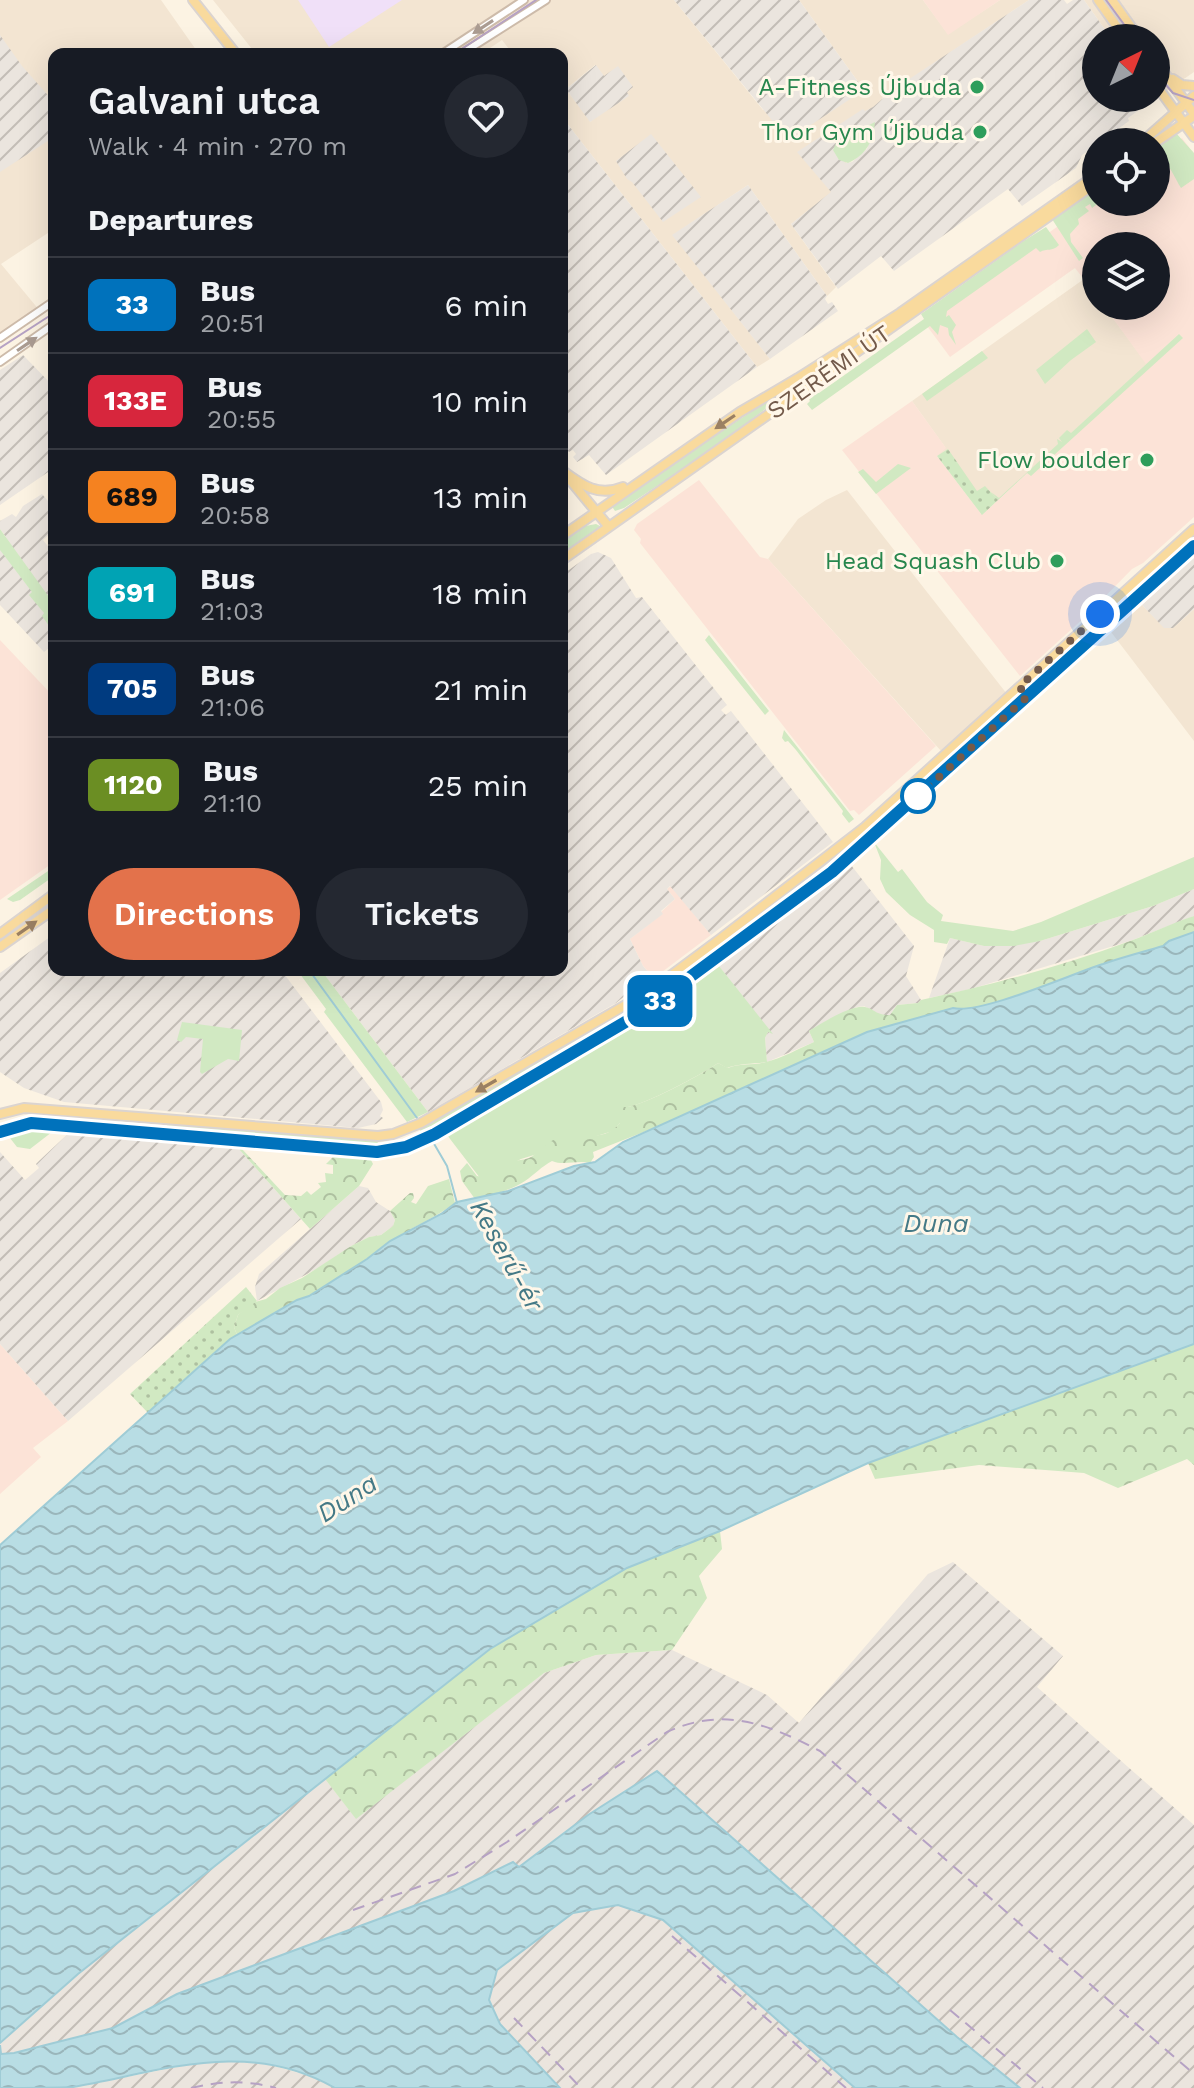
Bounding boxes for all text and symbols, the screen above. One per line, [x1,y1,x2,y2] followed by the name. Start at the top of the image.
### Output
[472,19,493,34] one-way arrow
[1082,24,1170,112] north arrow
[1082,24,1170,320] map controls
[758,73,961,101] place label: A-Fitness Újbuda
[444,74,528,158] button: heart
[968,78,986,96] marker: A-Fitness Újbuda
[88,79,320,123] text: Galvani utca
[761,118,964,146] place label: Thor Gym Újbuda
[971,123,989,141] marker: Thor Gym Újbuda
[1082,128,1170,216] button: locate
[88,131,347,161] text: Walk · 4 min · 270 m
[88,202,253,237] text: Departures
[1082,232,1170,320] button: layers
[200,273,255,308] text: Bus
[115,288,149,321] text: 33
[444,288,528,323] text: 6 min
[200,308,264,338] text: 20:51
[762,319,896,425] street label: SZERÉMI ÚT
[16,337,37,352] one-way arrow
[207,369,262,404] text: Bus
[104,384,167,417] text: 133E
[432,384,528,419] text: 10 min
[207,404,276,434] text: 20:55
[714,414,736,429] one-way arrow
[977,446,1131,474] place label: Flow boulder
[1138,451,1156,469] marker: Flow boulder
[200,465,255,500] text: Bus
[106,480,158,513] text: 689
[433,480,528,515] text: 13 min
[200,500,270,530] text: 20:58
[825,547,1041,575] place label: Head Squash Club
[1048,552,1066,570] marker: Head Squash Club
[200,561,255,596] text: Bus
[109,576,155,609] text: 691
[432,576,528,611] text: 18 min
[1080,594,1120,634] your location
[200,596,264,626] text: 21:03
[200,657,255,692] text: Bus
[107,672,157,705] text: 705
[433,672,528,707] text: 21 min
[200,692,265,722] text: 21:06
[203,753,258,788] text: Bus
[104,768,163,801] text: 1120
[428,768,528,803] text: 25 min
[901,779,935,813] unlabelled marker
[203,788,262,818] text: 21:10
[88,868,300,960] button: Directions
[316,868,528,960] button: Tickets
[16,920,38,936] one-way arrow
[624,975,696,1027] line badge: 33
[643,984,677,1017] text: 33
[475,1079,497,1093] one-way arrow
[464,1194,550,1316] water label: Keserű-ér
[903,1208,969,1238] water label: Duna
[311,1468,383,1528] water label: Duna

